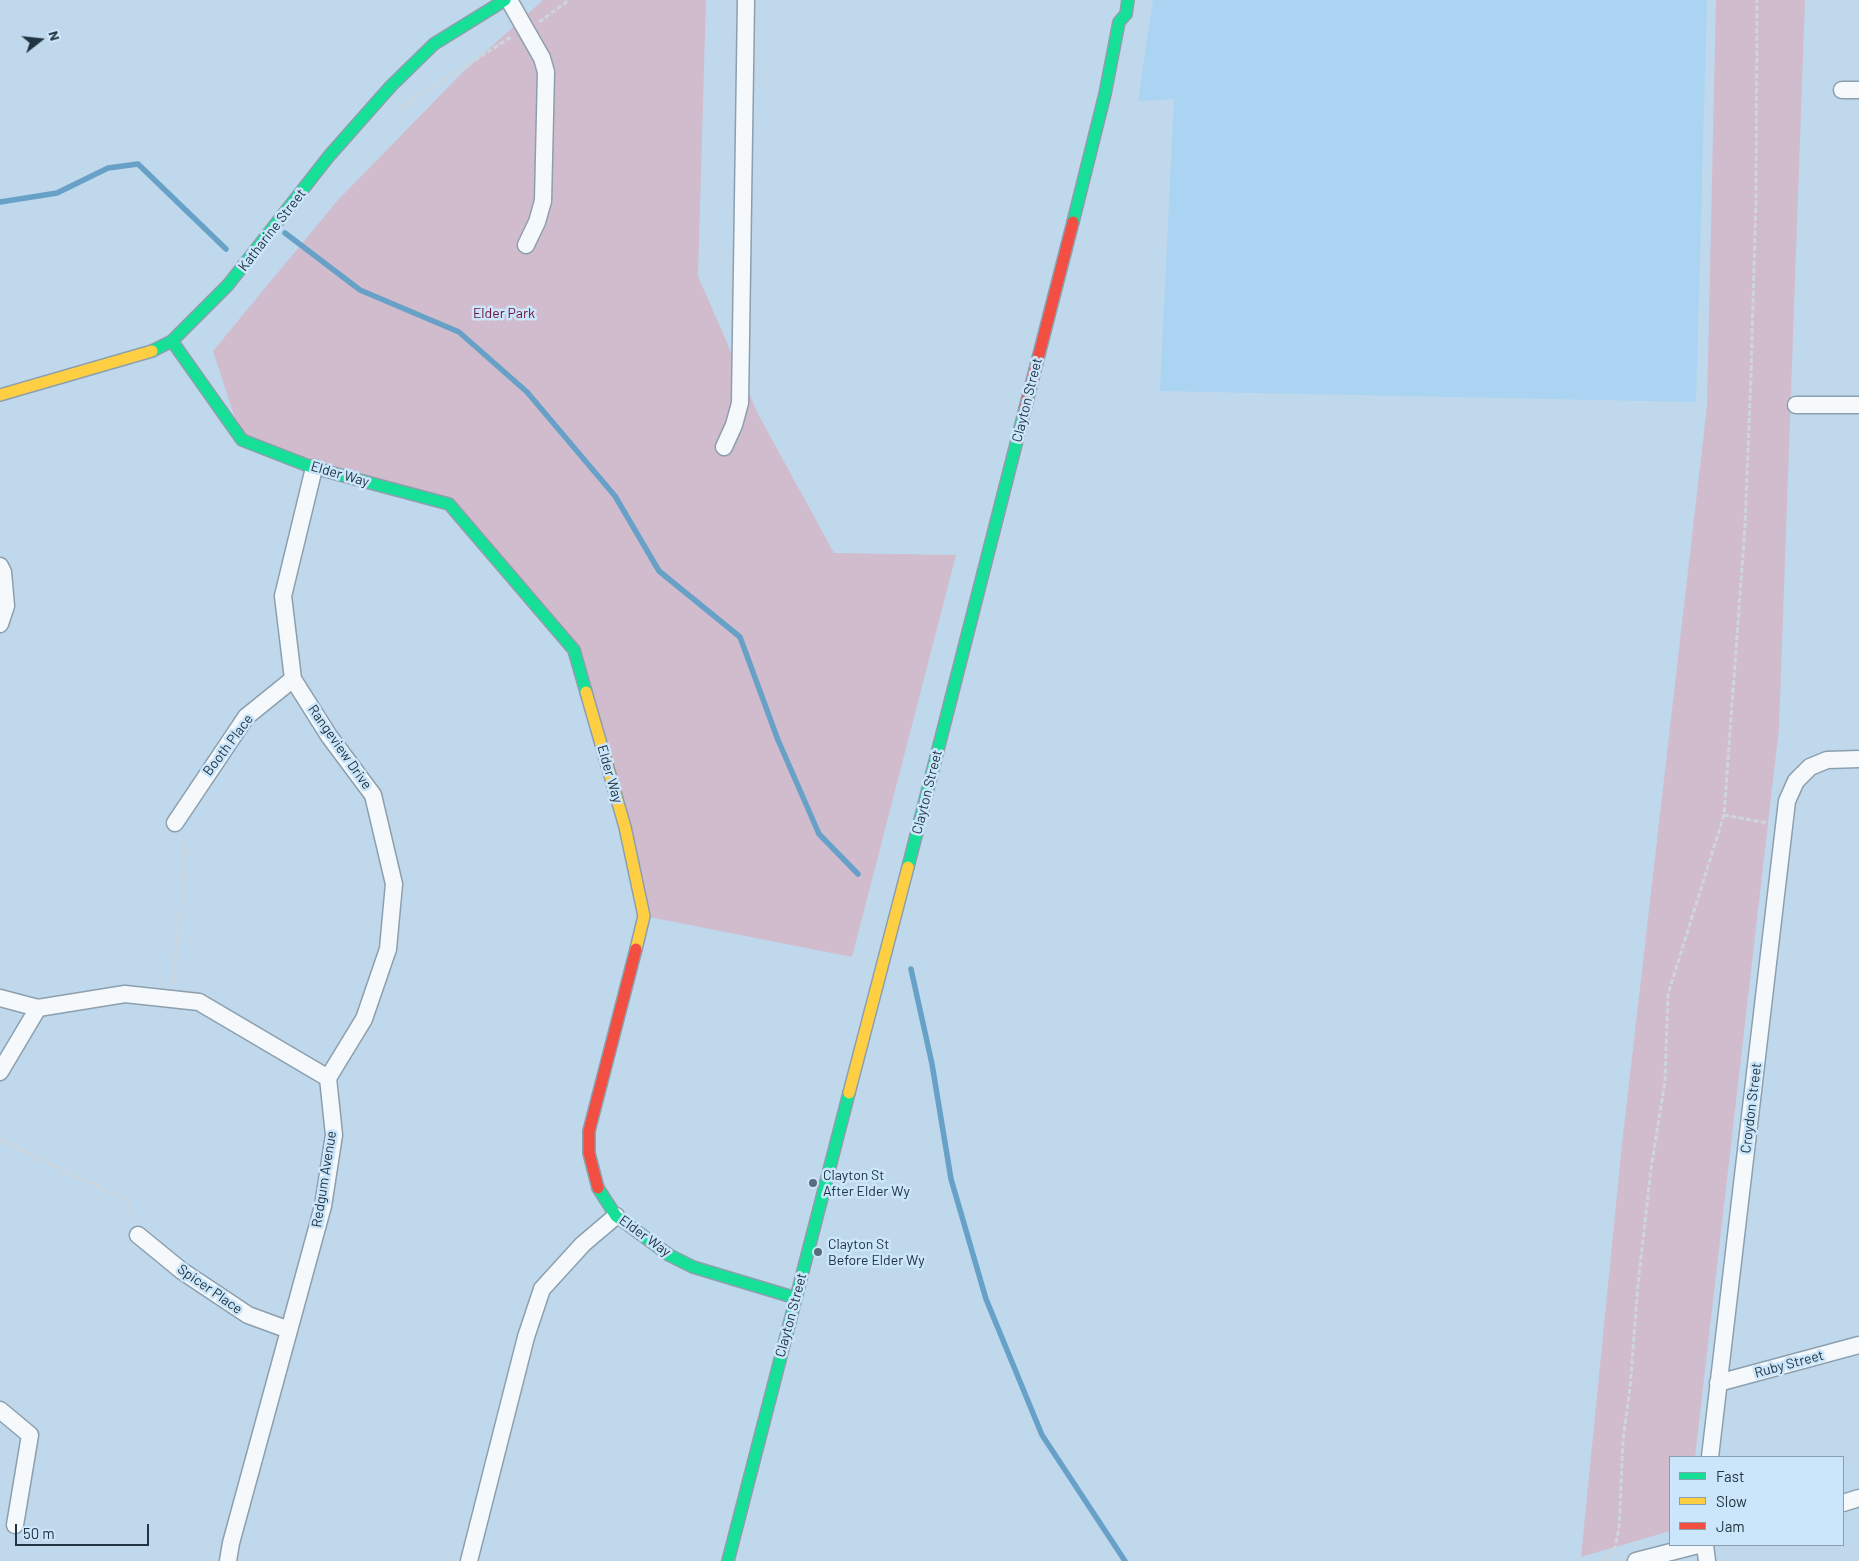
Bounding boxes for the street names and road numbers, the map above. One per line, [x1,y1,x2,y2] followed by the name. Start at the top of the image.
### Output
[235,185,309,275] street label: Katharine Street
[1008,356,1046,444] street label: Clayton Street
[309,458,371,490] street label: Elder Way
[305,701,375,793] street label: Rangeview Drive
[199,711,257,779] street label: Booth Place
[594,743,626,805] street label: Elder Way
[908,748,946,836] street label: Clayton Street
[1737,1062,1765,1154] street label: Croydon Street
[308,1130,340,1228] street label: Redgum Avenue
[616,1212,674,1260] street label: Elder Way
[174,1260,246,1318] street label: Spicer Place
[772,1271,810,1359] street label: Clayton Street
[1753,1347,1825,1381] street label: Ruby Street

